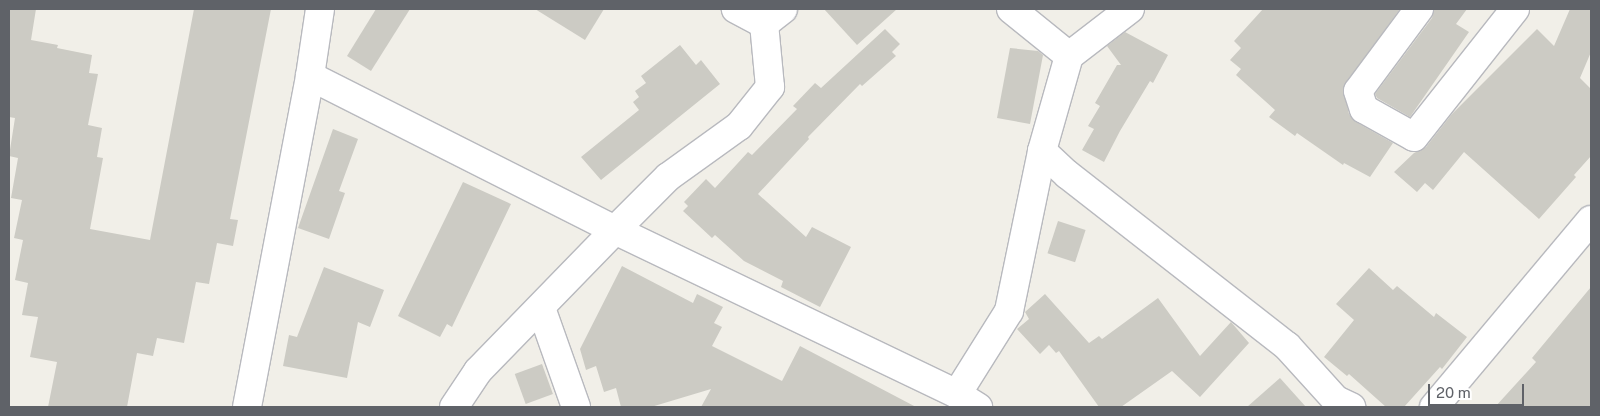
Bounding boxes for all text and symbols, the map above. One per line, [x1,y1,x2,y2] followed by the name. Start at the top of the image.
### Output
[1430,374,1526,406] scale bar
[1436,384,1471,401] text: 20 m

